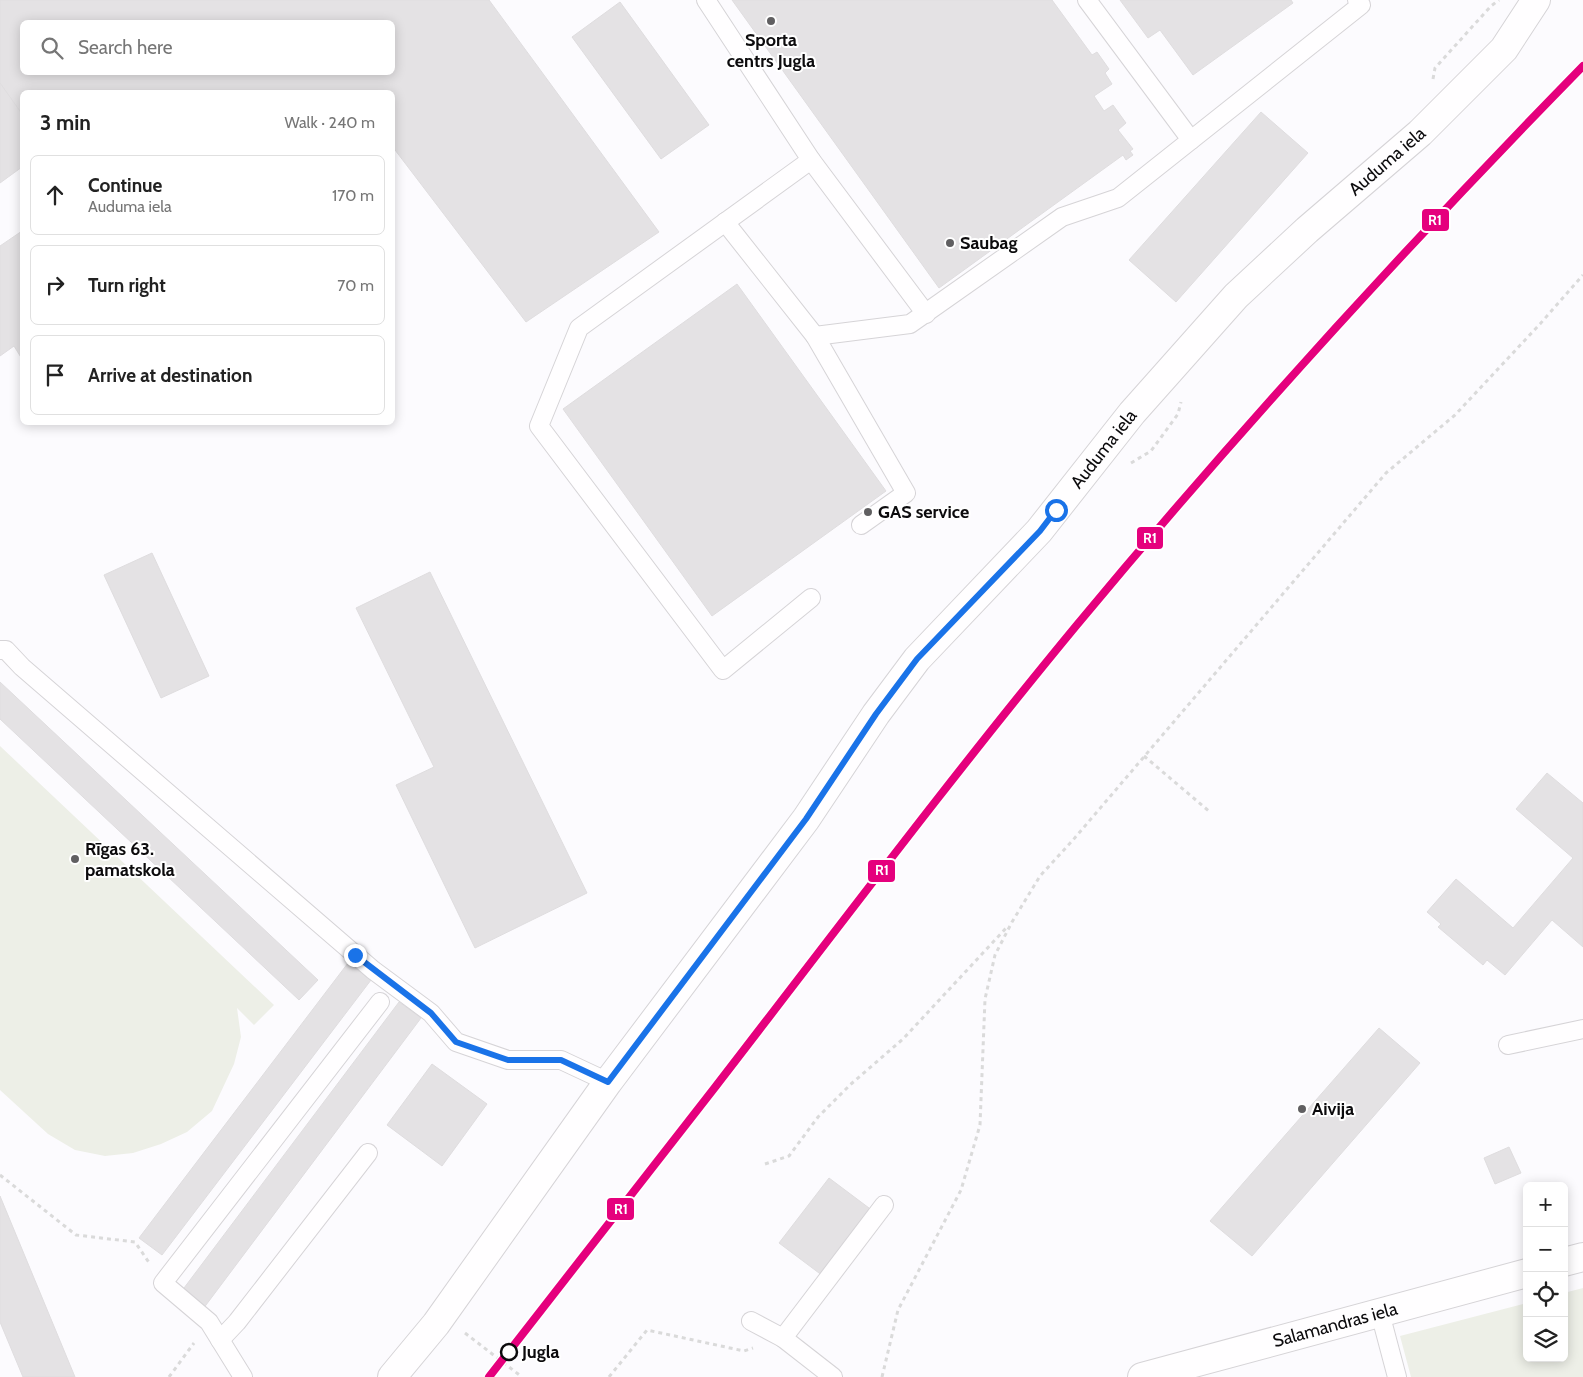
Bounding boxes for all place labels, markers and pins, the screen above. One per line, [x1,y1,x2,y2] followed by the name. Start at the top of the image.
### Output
[765,15,777,27] marker: Sporta centrs Jugla
[727,29,815,72] place label: Sporta centrs Jugla
[960,232,1018,254] place label: Saubag
[944,237,956,249] marker: Saubag
[878,501,969,523] place label: GAS service
[862,506,874,518] marker: GAS service
[85,838,175,881] place label: Rīgas 63. pamatskola
[69,853,81,865] marker: Rīgas 63. pamatskola
[1312,1098,1354,1120] place label: Aivija
[1296,1103,1308,1115] marker: Aivija
[521,1341,560,1363] place label: Jugla
[500,1343,518,1361] marker: Jugla

